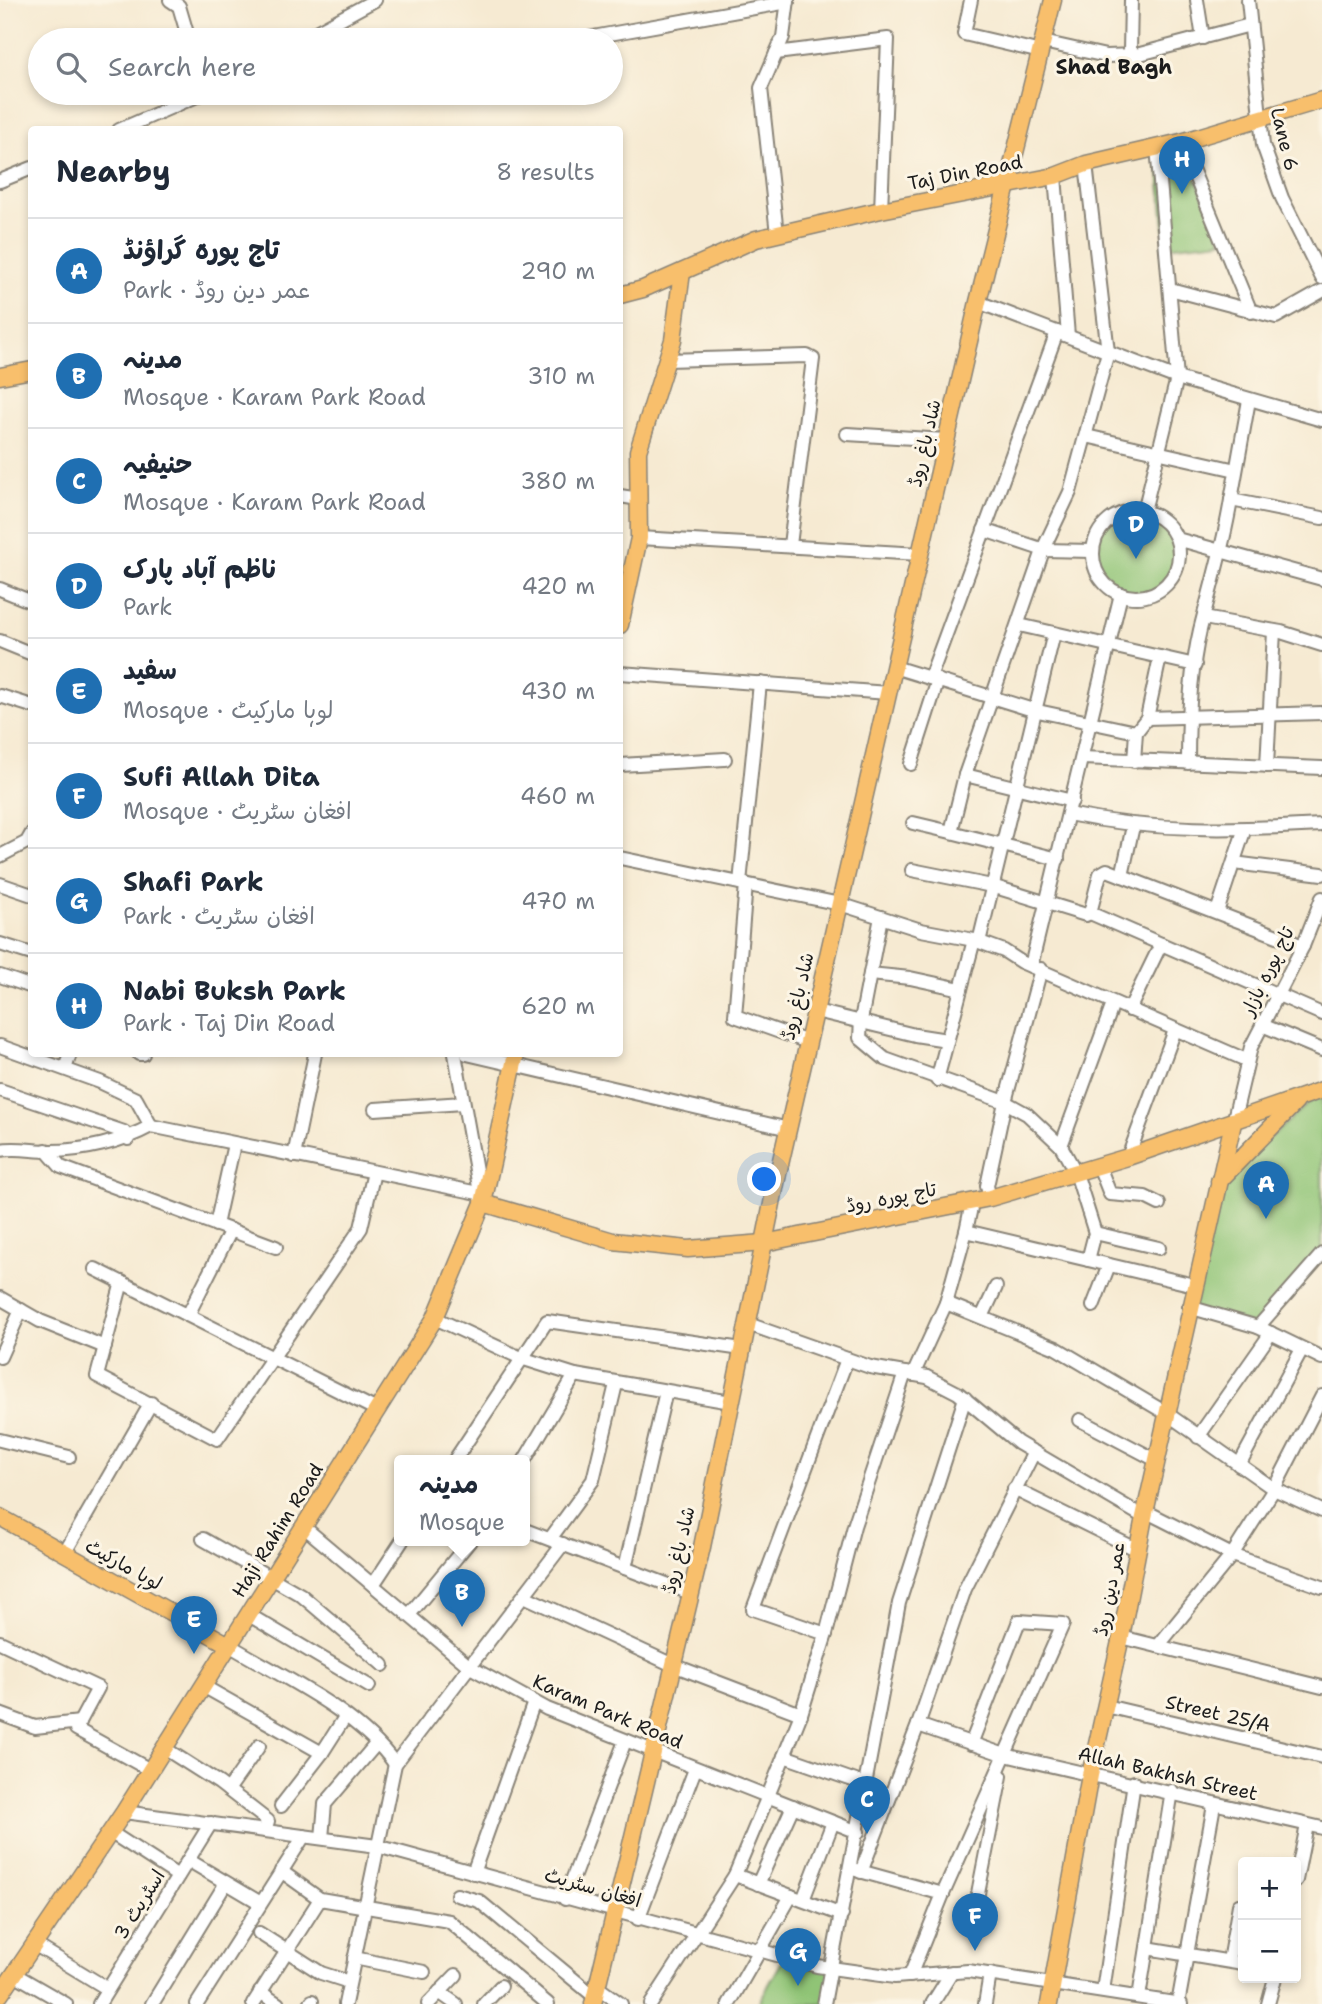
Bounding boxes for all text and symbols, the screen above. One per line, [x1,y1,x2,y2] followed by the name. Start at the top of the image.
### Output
[28,28,623,105] search box
[52,48,90,86] icon: search
[108,49,257,84] text: Search here
[1056,53,1172,81] district label: Shad Bagh
[1265,105,1304,173] street label: Lane 6
[1159,136,1205,194] pin: H
[906,149,1024,196] street label: Taj Din Road
[56,151,171,192] text: Nearby
[496,157,595,187] text: 8 results
[123,232,279,267] text: تاج پورہ گراؤنڈ
[70,256,88,286] text: A
[521,256,595,286] text: 290 m
[123,275,310,305] text: Park · عمر دین روڈ
[123,341,182,376] text: مدینہ
[72,361,86,391] text: B
[527,361,595,391] text: 310 m
[123,382,426,412] text: Mosque · Karam Park Road
[902,397,948,490] street label: شاد باغ روڈ
[123,446,192,481] text: حنیفیہ
[72,466,86,496] text: C
[520,466,595,496] text: 380 m
[123,487,426,517] text: Mosque · Karam Park Road
[1113,501,1159,559] pin: D
[123,551,276,586] text: ناظم آباد پارک
[71,571,87,601] text: D
[521,571,595,601] text: 420 m
[123,592,172,622] text: Park
[123,652,177,687] text: سفید
[71,676,87,706] text: E
[521,676,595,706] text: 430 m
[123,695,333,725] text: Mosque · لوہا مارکیٹ
[123,759,320,794] text: Sufi Allah Dita
[72,781,86,811] text: F
[520,781,595,811] text: 460 m
[123,796,352,826] text: Mosque · افغان سٹریٹ
[123,864,264,899] text: Shafi Park
[70,886,88,916] text: G
[521,886,595,916] text: 470 m
[123,901,315,931] text: Park · افغان سٹریٹ
[1234,922,1300,1022] street label: تاج پورہ بازار
[775,950,821,1043] street label: شاد باغ روڈ
[123,973,346,1008] text: Nabi Buksh Park
[71,991,87,1021] text: H
[521,991,595,1021] text: 620 m
[123,1008,335,1038] text: Park · Taj Din Road
[1243,1161,1289,1219] pin: A
[747,1162,781,1196] your location
[844,1176,939,1218] street label: تاج پورہ روڈ
[394,1455,530,1546] popup
[226,1458,329,1602] street label: Haji Rahim Road
[419,1466,478,1501] text: مدینہ
[656,1504,702,1597] street label: شاد باغ روڈ
[419,1507,505,1537] text: Mosque
[80,1533,167,1597] street label: لوہا مارکیٹ
[1088,1540,1131,1638] street label: عمر دین روڈ
[439,1569,485,1627] pin: B
[171,1596,217,1654] pin: E
[529,1669,687,1754] street label: Karam Park Road
[1163,1689,1273,1738] street label: Street 25/A
[1076,1741,1260,1806] street label: Allah Bakhsh Street
[844,1776,890,1834] pin: C
[1238,1857,1301,1983] map controls
[1238,1857,1301,1920] button: +
[542,1862,644,1913] street label: افغان سٹریٹ
[108,1865,171,1944] street label: اسٹریٹ 3
[952,1893,998,1951] pin: F
[1238,1920,1301,1983] button: −
[775,1928,821,1986] pin: G

